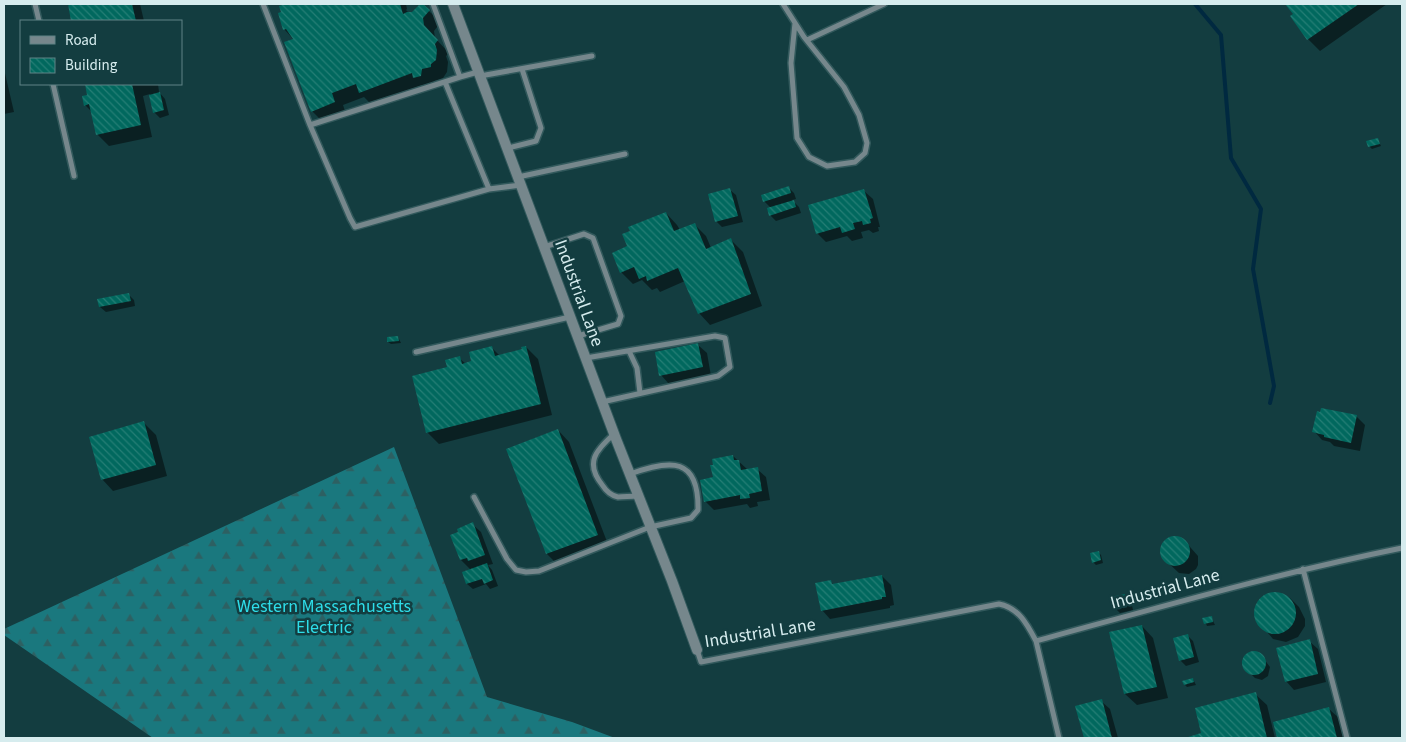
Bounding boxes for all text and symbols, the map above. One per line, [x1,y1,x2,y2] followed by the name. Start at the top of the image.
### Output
[20,20,182,85] legend
[65,30,97,51] text: Road
[65,55,118,76] text: Building
[548,236,610,350] street label: Industrial Lane
[1108,562,1222,616] street label: Industrial Lane
[237,594,411,640] park label: Western Massachusetts Electric
[703,612,817,654] street label: Industrial Lane

